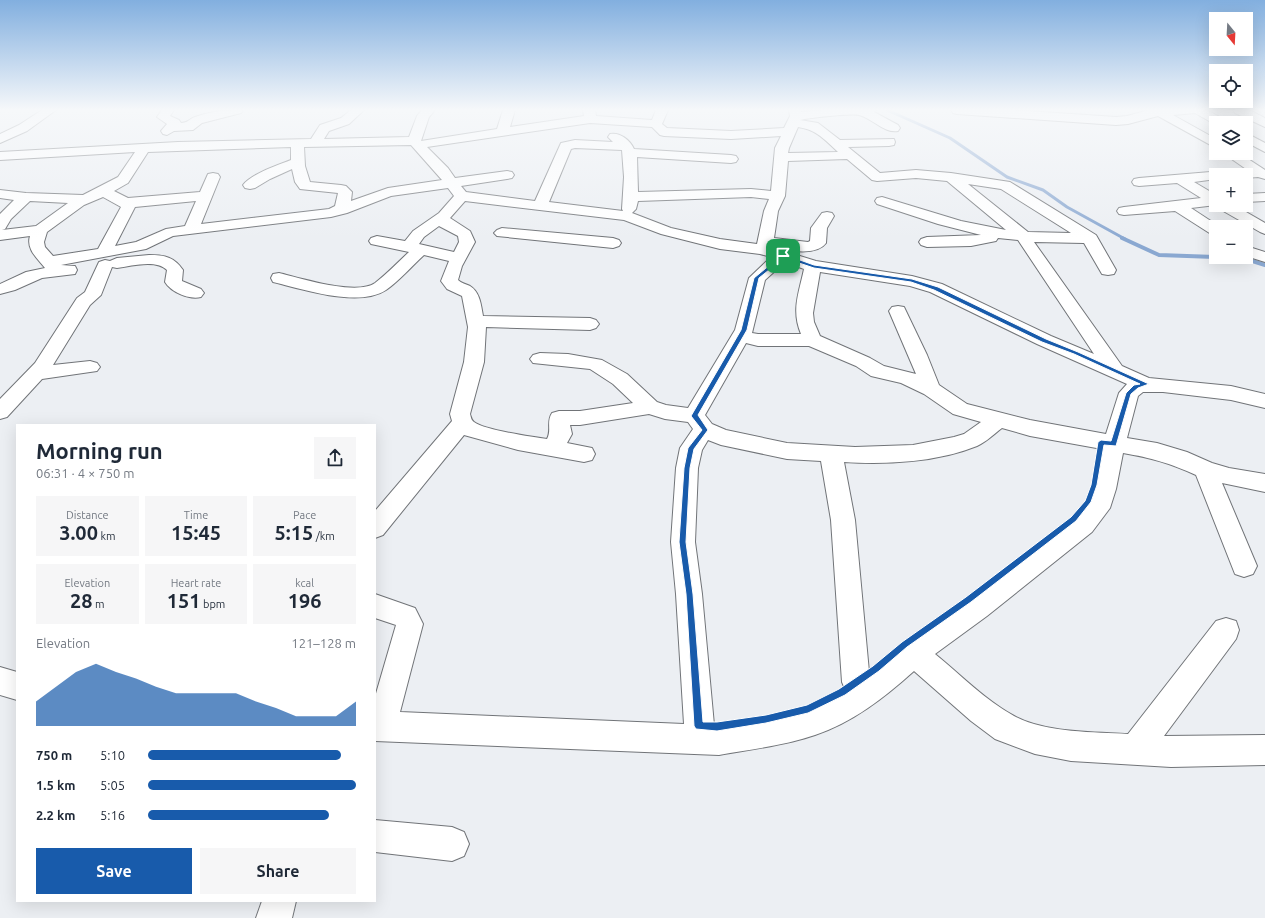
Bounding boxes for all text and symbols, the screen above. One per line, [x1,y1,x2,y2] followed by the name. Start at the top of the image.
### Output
[1209,12,1253,56] north arrow
[1209,12,1253,264] map controls
[1209,64,1253,108] button: locate
[1209,116,1253,160] button: layers
[1209,168,1253,212] button: +
[1209,220,1253,264] button: −
[766,239,800,273] pin
[772,245,794,267] icon: arrive
[314,437,356,479] button: share
[36,438,163,463] text: Morning run
[36,466,135,480] text: 06:31 · 4 × 750 m
[66,509,109,521] text: Distance
[184,509,208,521] text: Time
[293,509,316,521] text: Pace
[59,521,98,544] text: 3.00
[171,521,221,544] text: 15:45
[274,521,313,544] text: 5:15
[98,530,116,542] text: km
[313,530,335,542] text: /km
[64,577,110,589] text: Elevation
[171,577,221,589] text: Heart rate
[295,577,314,589] text: kcal
[70,589,93,612] text: 28
[167,589,200,612] text: 151
[288,589,322,612] text: 196
[93,598,105,610] text: m
[200,598,225,610] text: bpm
[36,636,90,650] text: Elevation
[291,636,356,650] text: 121–128 m
[36,748,72,762] text: 750 m
[100,748,125,762] text: 5:10
[36,778,75,792] text: 1.5 km
[100,778,125,792] text: 5:05
[36,808,75,822] text: 2.2 km
[100,808,125,822] text: 5:16
[36,848,192,894] button: Save
[200,848,356,894] button: Share

